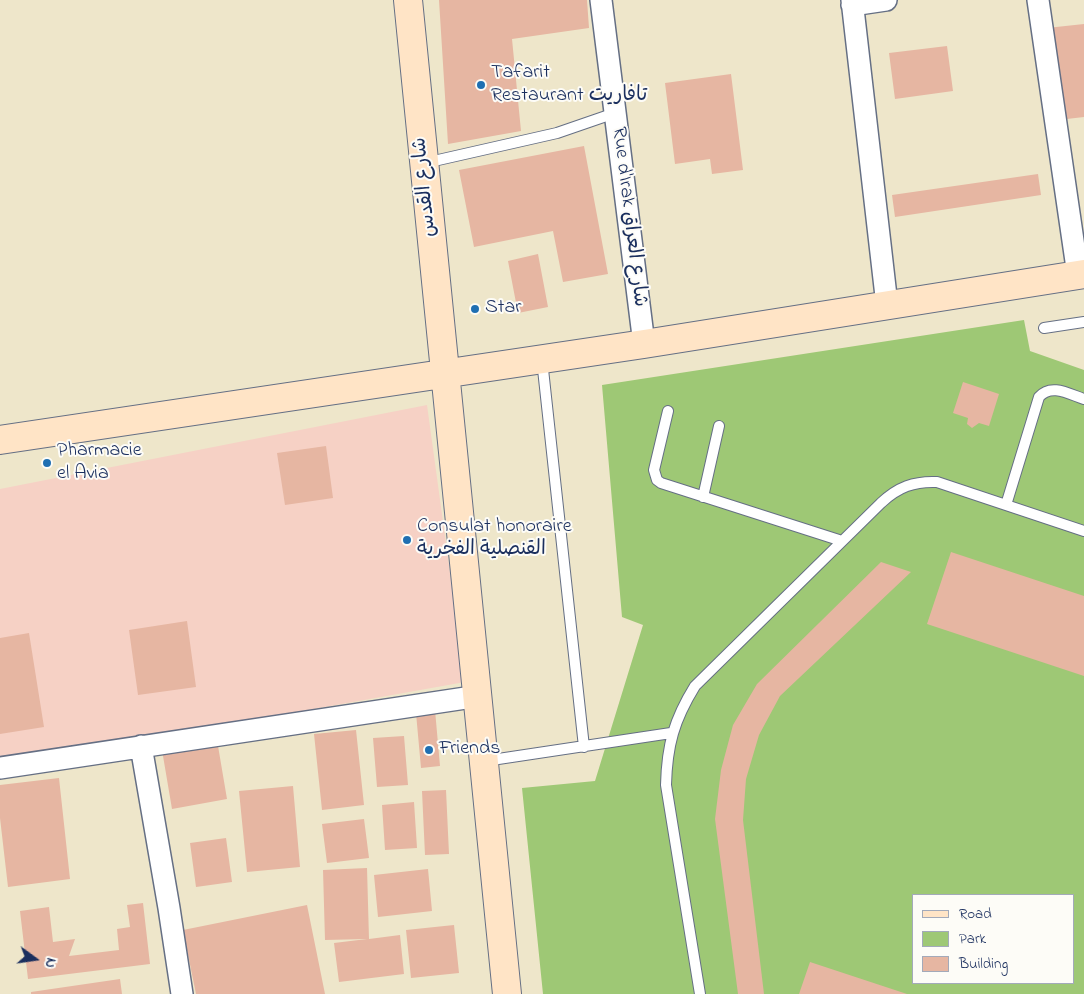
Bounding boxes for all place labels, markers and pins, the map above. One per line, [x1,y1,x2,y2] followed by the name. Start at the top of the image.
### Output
[491,62,647,109] place label: Tafarit Restaurant تافاريت
[475,79,487,91] marker: Tafarit Restaurant تافاريت
[485,297,522,321] place label: Star
[469,303,481,315] marker: Star
[57,440,142,487] place label: Pharmacie el Avia
[41,457,53,469] marker: Pharmacie el Avia
[417,516,572,563] place label: Consulat honoraire القنصلية الفخرية
[401,534,413,546] marker: Consulat honoraire القنصلية الفخرية
[439,738,500,762] place label: Friends
[423,744,435,756] marker: Friends

